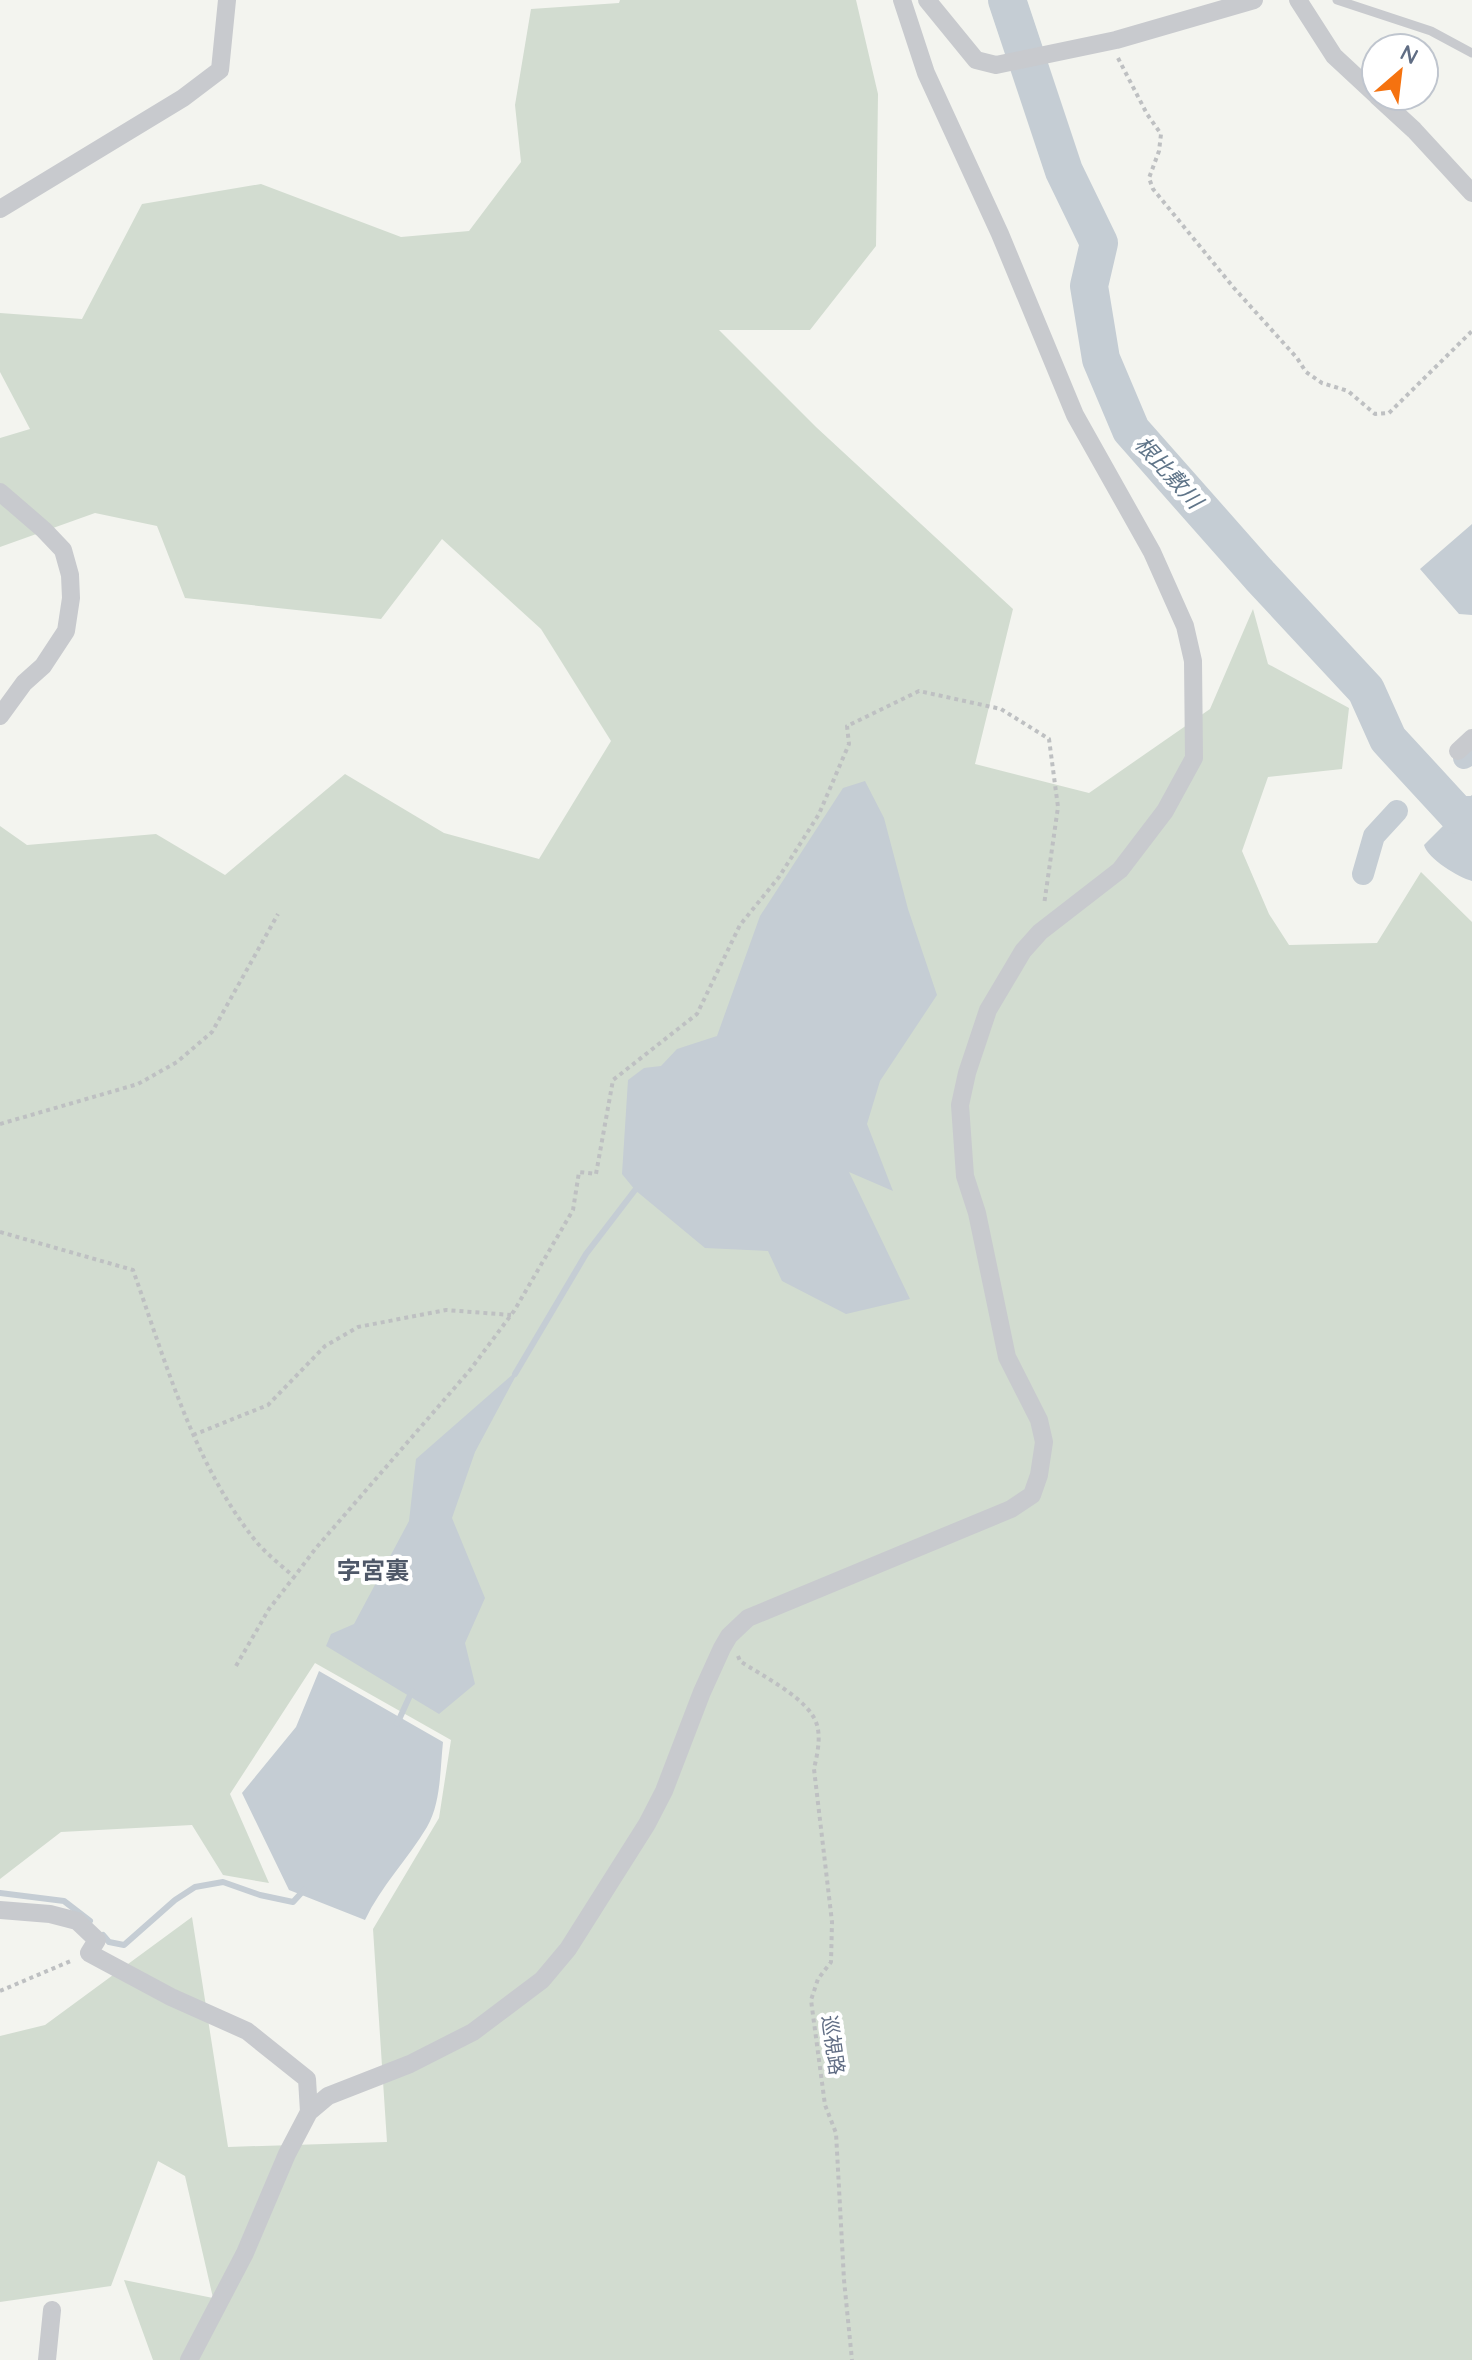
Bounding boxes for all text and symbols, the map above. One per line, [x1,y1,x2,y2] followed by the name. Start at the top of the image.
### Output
[1360,32,1440,112] north arrow
[1396,38,1423,70] text: N
[1129,430,1210,516] water label: 根比敷川
[337,1555,409,1585] district label: 字宮裏
[817,2013,850,2076] street label: 巡視路

